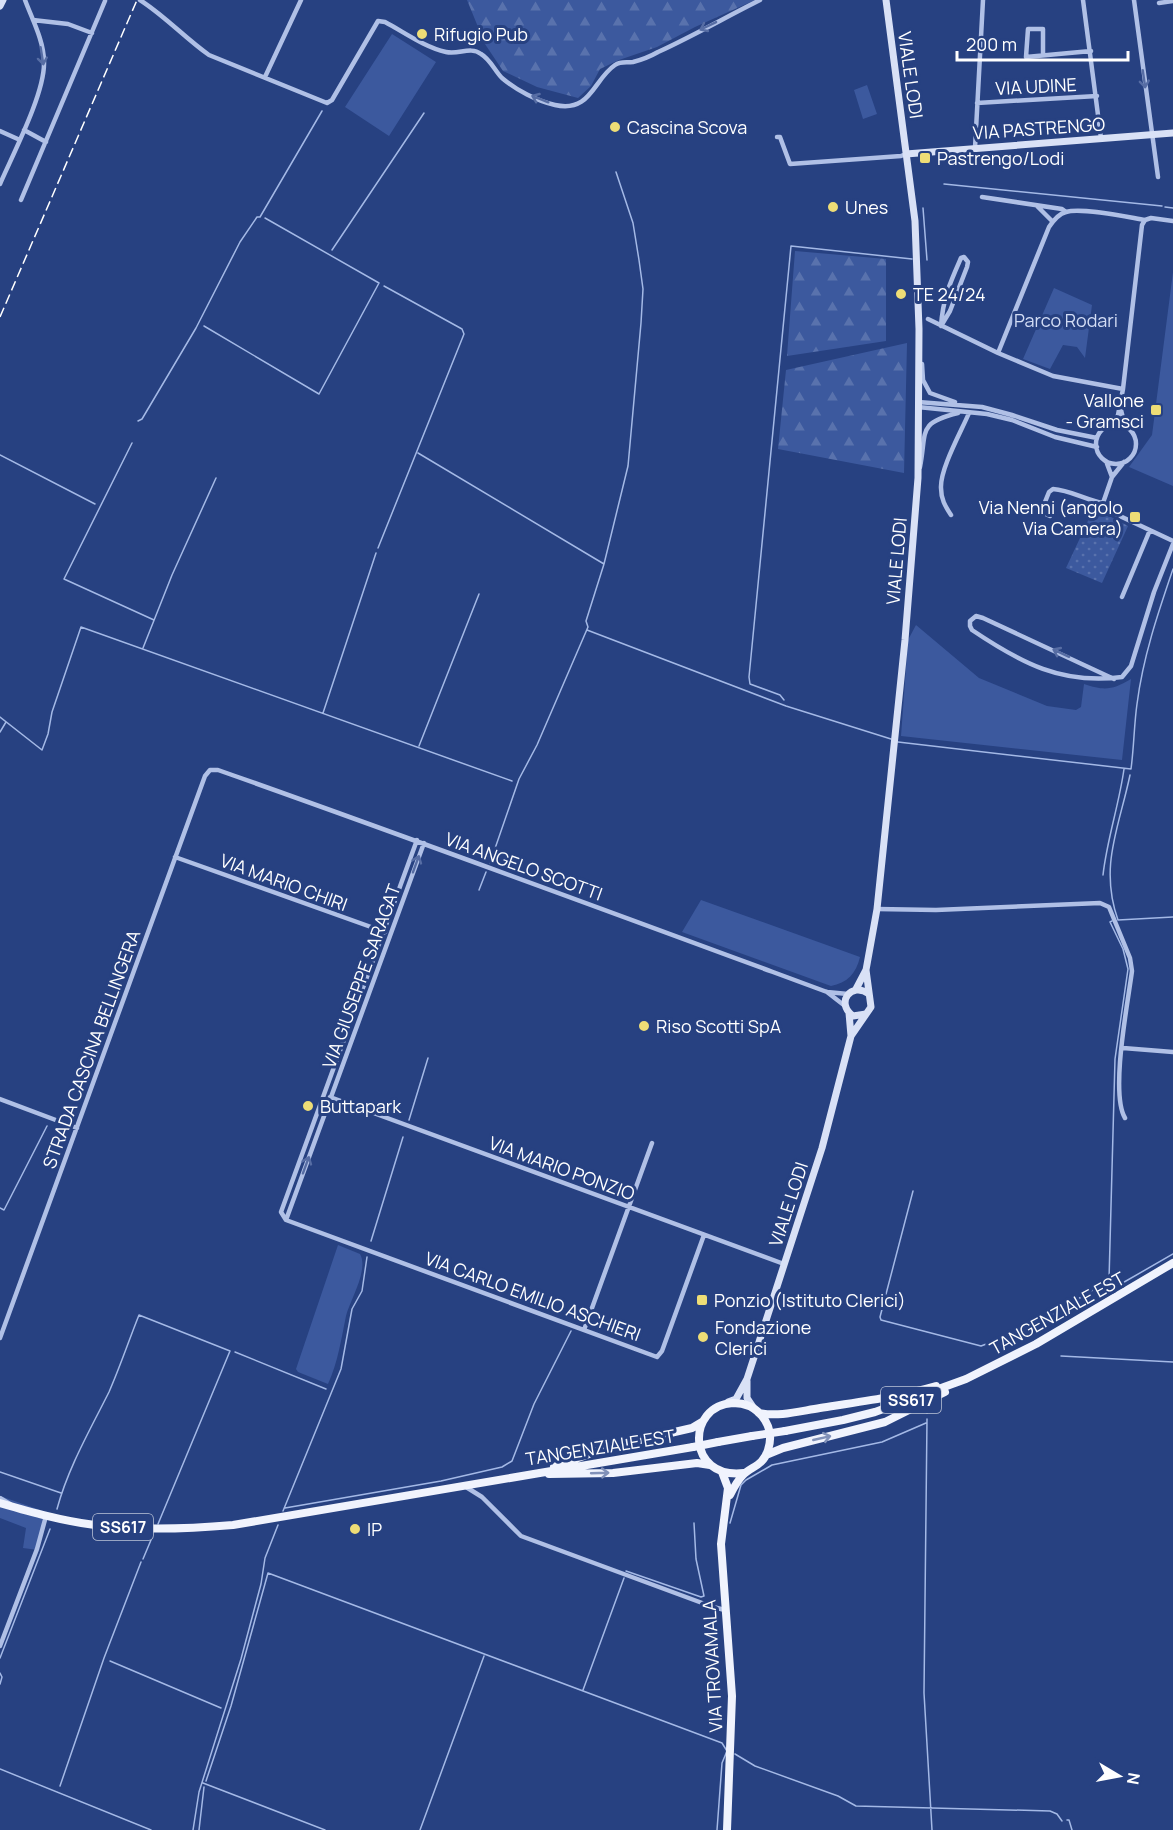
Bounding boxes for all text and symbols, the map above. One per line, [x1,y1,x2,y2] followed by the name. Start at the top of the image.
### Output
[699,21,717,32] one-way arrow
[434,22,528,46] place label: Rifugio Pub
[957,24,1128,62] scale bar
[415,27,429,41] marker: Rifugio Pub
[893,30,929,120] street label: VIALE LODI
[966,32,1017,56] text: 200 m
[37,45,48,65] one-way arrow
[1139,68,1150,88] one-way arrow
[995,72,1077,100] street label: VIA UDINE
[532,93,550,104] one-way arrow
[972,111,1106,145] street label: VIA PASTRENGO
[627,115,747,139] place label: Cascina Scova
[608,120,622,134] marker: Cascina Scova
[937,146,1064,170] place label: Pastrengo/Lodi
[918,151,932,165] marker: Pastrengo/Lodi
[845,195,888,219] place label: Unes
[826,200,840,214] marker: Unes
[913,282,986,306] place label: TE 24/24
[894,287,908,301] marker: TE 24/24
[1014,308,1118,332] park label: Parco Rodari
[1065,388,1144,433] place label: Vallone - Gramsci
[1149,403,1163,417] marker: Vallone - Gramsci
[979,495,1123,540] place label: Via Nenni (angolo Via Camera)
[1128,510,1142,524] marker: Via Nenni (angolo Via Camera)
[880,516,912,606] street label: VIALE LODI
[1052,647,1070,659] one-way arrow
[442,826,606,906] street label: VIA ANGELO SCOTTI
[217,848,351,916] street label: VIA MARIO CHIRI
[412,855,423,874] one-way arrow
[316,880,406,1071] street label: VIA GIUSEPPE SARAGAT
[37,926,146,1172] street label: STRADA CASCINA BELLINGERA
[656,1014,782,1038] place label: Riso Scotti SpA
[637,1019,651,1033] marker: Riso Scotti SpA
[320,1094,402,1118] place label: Buttapark
[301,1099,315,1113] marker: Buttapark
[486,1131,638,1205] street label: VIA MARIO PONZIO
[301,1156,312,1175] one-way arrow
[763,1159,813,1249] street label: VIALE LODI
[422,1246,644,1346] street label: VIA CARLO EMILIO ASCHIERI
[985,1266,1129,1360] street label: TANGENZIALE EST
[714,1288,906,1312] place label: Ponzio (Istituto Clerici)
[695,1293,709,1307] marker: Ponzio (Istituto Clerici)
[715,1315,811,1360] place label: Fondazione Clerici
[696,1330,710,1344] marker: Fondazione Clerici
[881,1387,941,1413] road number: SS617
[524,1423,677,1471] street label: TANGENZIALE EST
[812,1432,831,1444] one-way arrow
[589,1468,609,1479] one-way arrow
[93,1514,153,1540] road number: SS617
[367,1517,382,1541] place label: IP
[348,1522,362,1536] marker: IP
[697,1598,727,1733] street label: VIA TROVAMALA
[1089,1746,1149,1806] north arrow
[1122,1771,1146,1786] text: N

